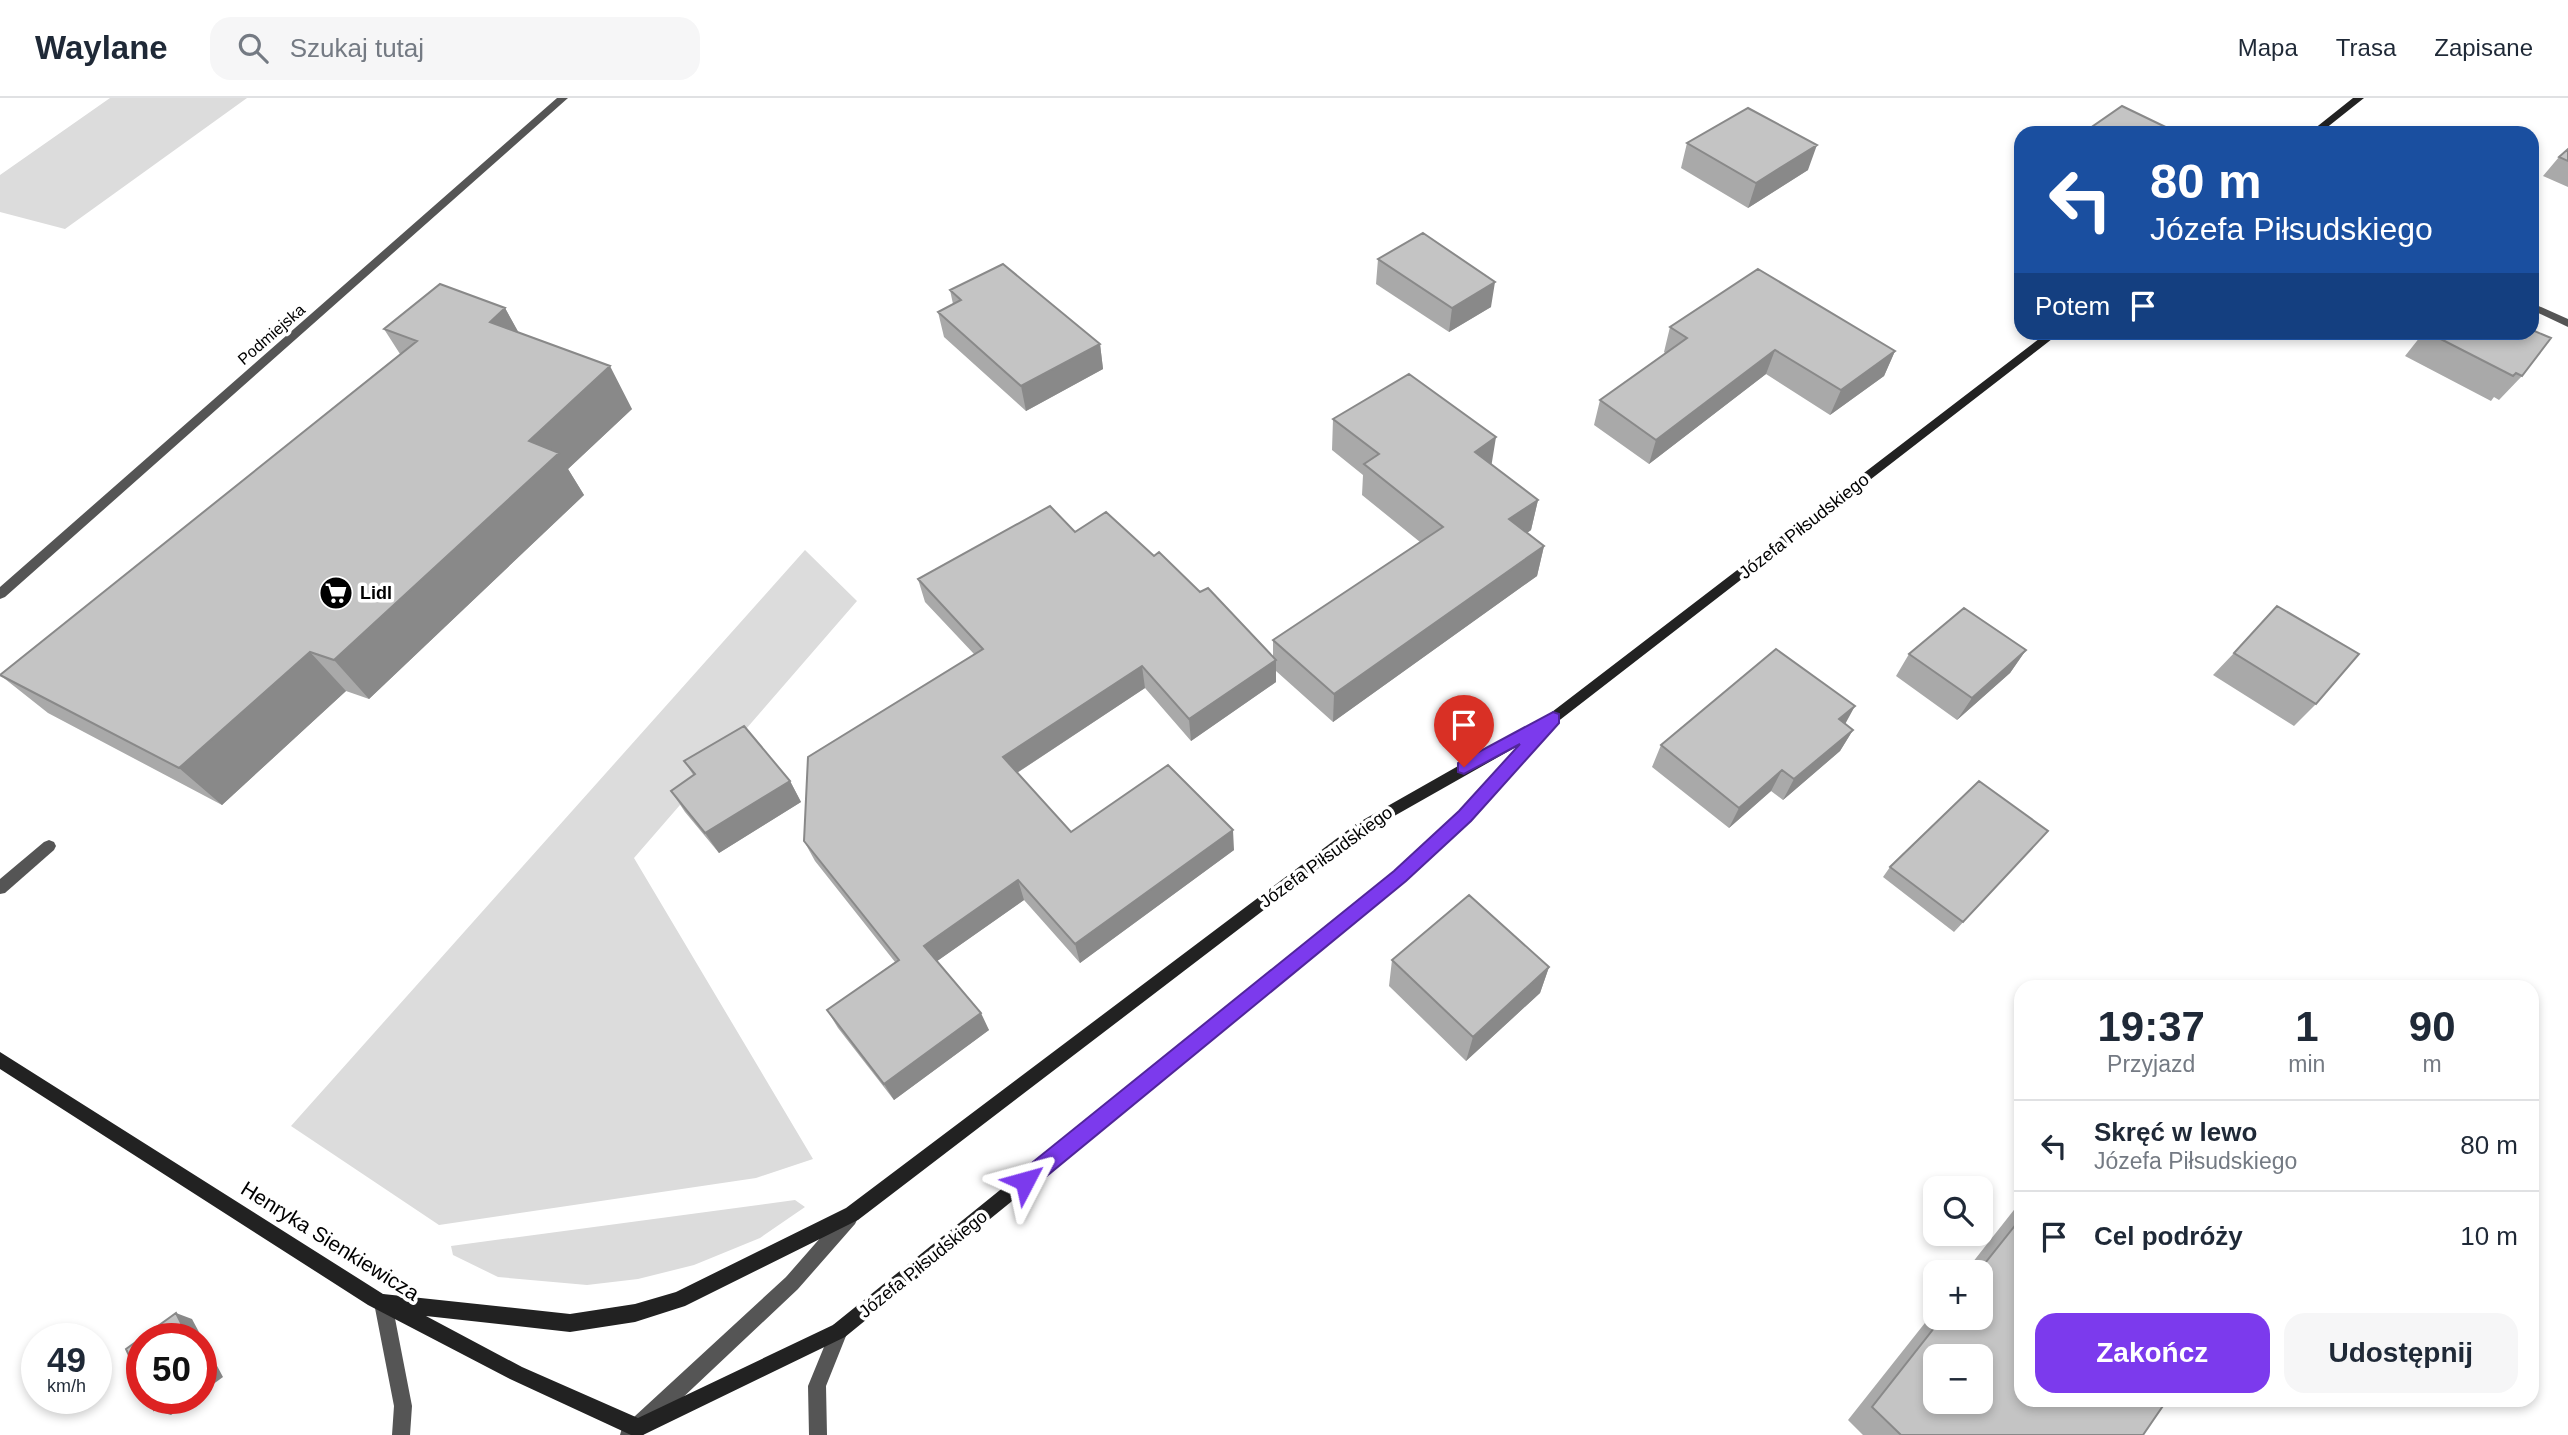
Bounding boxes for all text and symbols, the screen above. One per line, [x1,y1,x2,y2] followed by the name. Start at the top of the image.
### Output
[210,17,700,80] search box
[35,29,168,66] text: Waylane
[234,29,272,67] icon: search
[290,33,424,63] text: Szukaj tutaj
[2238,34,2298,61] text: Mapa
[2336,34,2396,61] text: Trasa
[2434,34,2533,61] text: Zapisane
[2035,154,2126,245] icon: left
[2150,154,2262,208] text: 80 m
[2150,211,2433,247] text: Józefa Piłsudskiego
[2124,287,2162,325] icon: arrive
[2035,291,2110,321] text: Potem
[235,301,308,368] street label: Podmiejska
[1735,469,1873,583] street label: Józefa Piłsudskiego
[317,574,355,612] supermarket icon: Lidl
[360,583,392,603] place label: Lidl
[1434,695,1494,767] pin
[1445,706,1483,744] icon: arrive
[1256,802,1396,912] street label: Józefa Piłsudskiego
[2097,1003,2205,1050] text: 19:37
[2295,1003,2319,1050] text: 1
[2409,1003,2456,1050] text: 90
[2107,1051,2195,1077] text: Przyjazd
[2288,1051,2325,1077] text: min
[2423,1051,2442,1077] text: m
[2094,1117,2257,1147] text: Skręć w lewo
[2035,1127,2073,1165] icon: left
[2460,1130,2518,1160] text: 80 m
[988,1144,1062,1218] position arrow
[2094,1148,2297,1174] text: Józefa Piłsudskiego
[237,1176,424,1305] street label: Henryka Sienkiewicza
[1923,1176,1993,1414] map controls
[1923,1176,1993,1246] button: search
[855,1206,991,1322] street label: Józefa Piłsudskiego
[2035,1218,2073,1256] icon: arrive
[2094,1221,2243,1251] text: Cel podróży
[2460,1221,2518,1251] text: 10 m
[1923,1260,1993,1330] button: +
[2035,1313,2270,1393] button: Zakończ
[2284,1313,2518,1393] button: Udostępnij
[126,1323,217,1414] speed limit sign: 50
[47,1340,86,1379] text: 49
[1923,1344,1993,1414] button: −
[47,1376,86,1396] text: km/h

